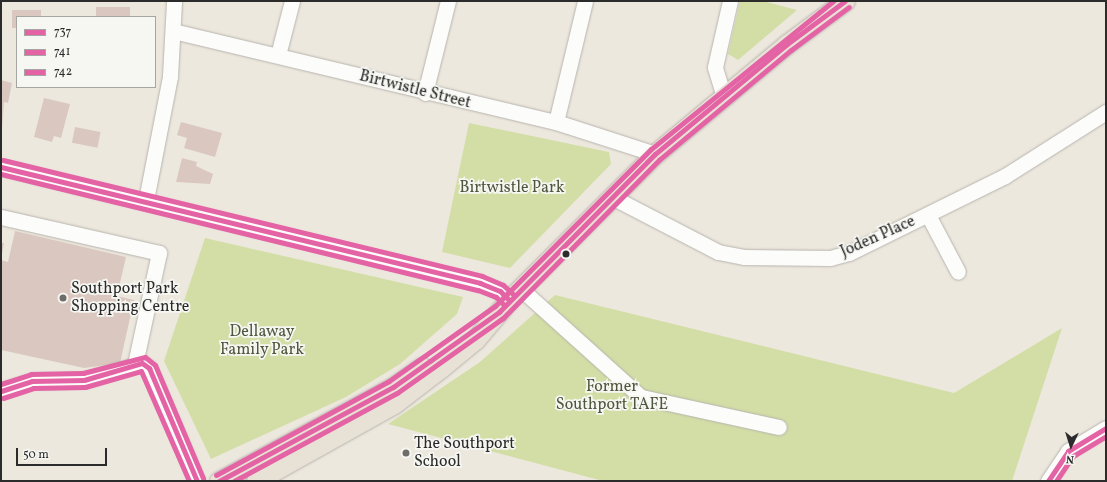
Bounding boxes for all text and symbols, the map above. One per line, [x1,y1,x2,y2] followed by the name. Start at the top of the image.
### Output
[16,16,156,88] legend
[54,24,71,40] text: 737
[54,44,70,60] text: 741
[54,64,72,80] text: 742
[357,67,473,113] street label: Birtwistle Street
[459,178,565,198] park label: Birtwistle Park
[838,212,918,262] street label: Joden Place
[561,249,571,259] unlabelled marker
[71,279,189,317] place label: Southport Park Shopping Centre
[58,293,68,303] marker: Southport Park Shopping Centre
[220,322,304,360] park label: Dellaway Family Park
[556,377,668,415] park label: Former Southport TAFE
[1051,426,1091,466] north arrow
[414,434,515,472] place label: The Southport School
[18,440,109,466] scale bar
[23,447,49,463] text: 50 m
[401,448,411,458] marker: The Southport School
[1066,451,1075,466] text: N

